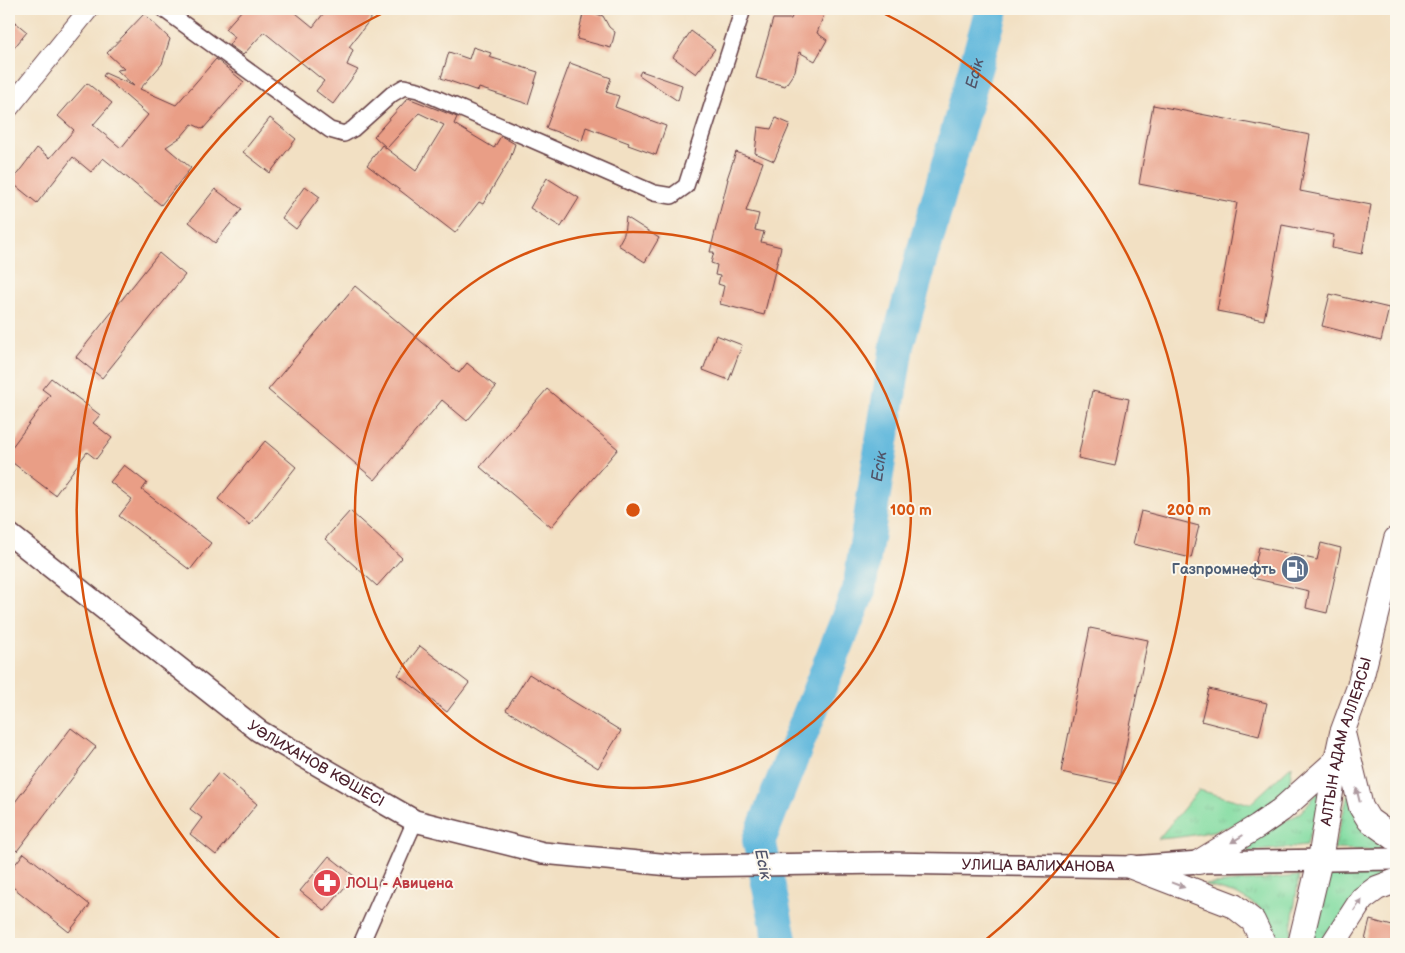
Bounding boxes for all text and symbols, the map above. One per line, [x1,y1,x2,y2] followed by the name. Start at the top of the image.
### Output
[962,56,989,91] water label: Есік
[868,449,892,483] water label: Есік
[624,501,642,519] centre of rings
[890,501,932,520] text: 100 m
[1167,501,1211,520] text: 200 m
[1280,554,1310,584] fuel station icon: Газпромнефть
[1172,560,1276,579] place label: Газпромнефть
[1317,655,1376,828] street label: АЛТЫН АДАМ АЛЛЕЯСЫ
[243,717,388,811] street label: УӘЛИХАНОВ КӨШЕСІ
[1354,788,1362,803] one-way arrow
[1231,834,1244,844] one-way arrow
[750,847,775,882] water label: Есік
[961,855,1116,877] street label: УЛИЦА ВАЛИХАНОВА
[312,868,342,898] pharmacy icon: ЛОЦ - Авицена
[345,874,454,893] place label: ЛОЦ - Авицена
[1171,881,1185,889] one-way arrow
[1353,898,1363,912] one-way arrow

